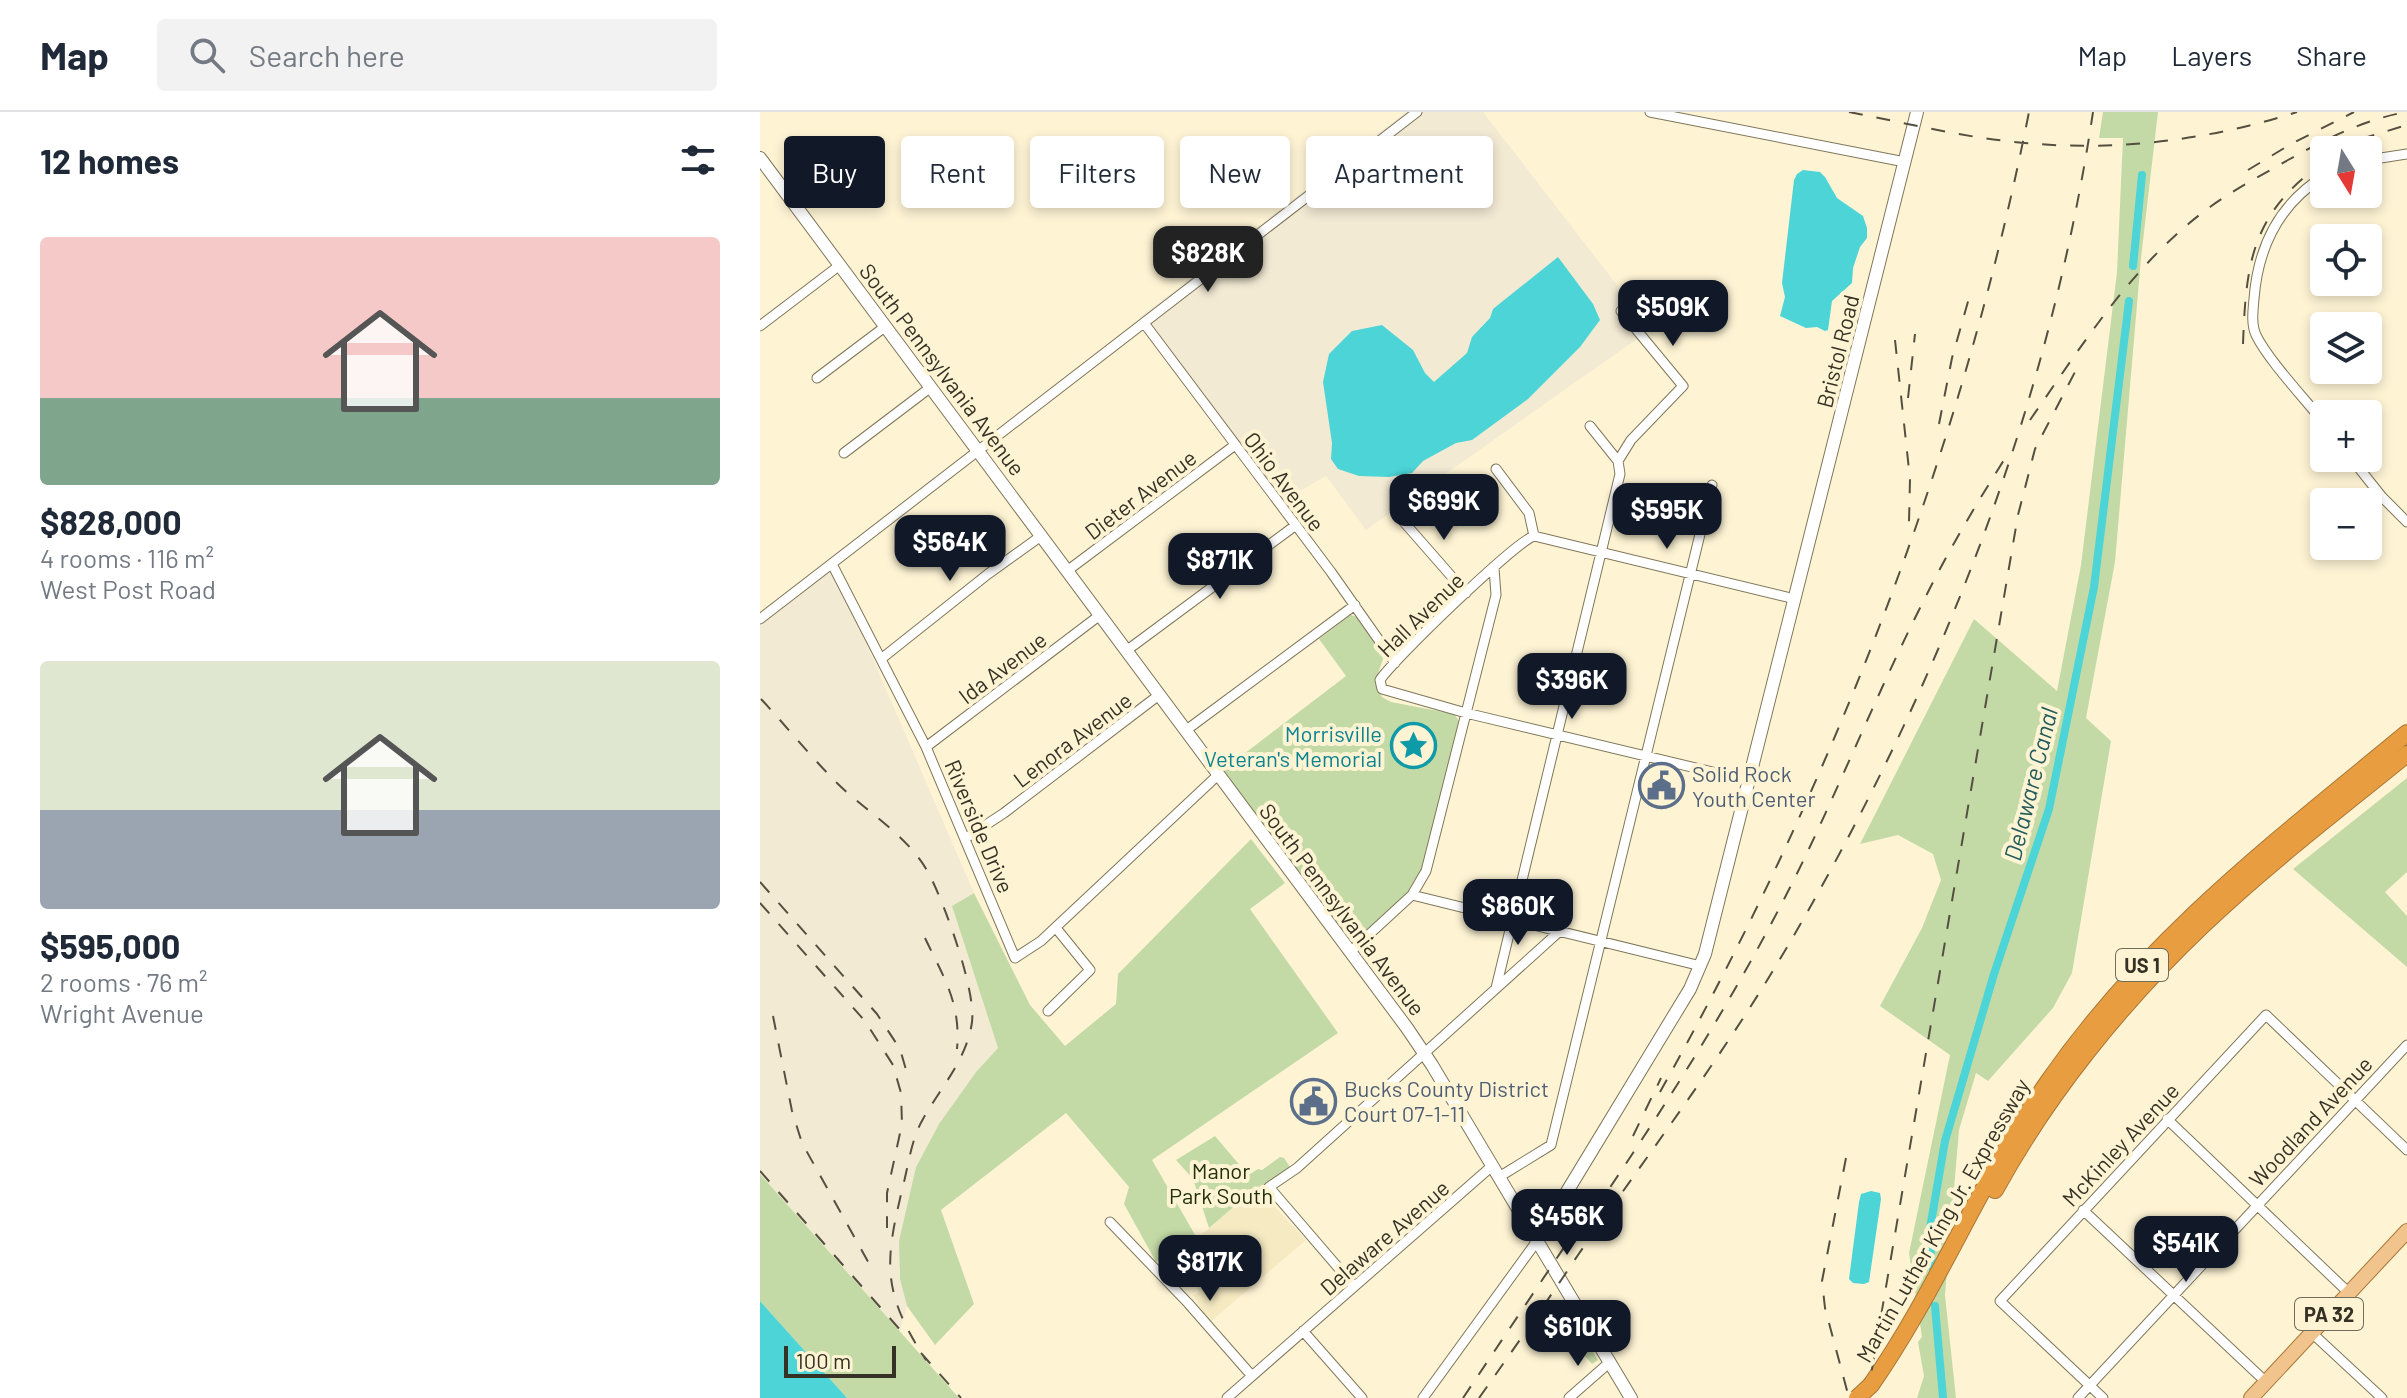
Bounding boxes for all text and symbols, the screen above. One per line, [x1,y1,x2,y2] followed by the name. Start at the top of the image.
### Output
[157,19,717,91] search box
[40,32,109,78] text: Map
[185,33,229,77] icon: search
[249,37,405,73] text: Search here
[2077,38,2127,72] text: Map
[2171,38,2252,72] text: Layers
[2296,38,2367,72] text: Share
[784,136,885,208] chip: Buy
[901,136,1014,208] chip: Rent
[1030,136,1164,208] chip: Filters
[1180,136,1290,208] chip: New
[1306,136,1493,208] chip: Apartment
[2310,136,2382,208] north arrow
[2310,136,2382,560] map controls
[676,138,720,182] icon: filters
[40,140,179,181] text: 12 homes
[2310,224,2382,296] button: locate
[1152,226,1264,294] pin: $828K
[1171,236,1245,267] text: $828K
[855,258,1031,480] street label: South Pennsylvania Avenue
[1617,280,1729,348] pin: $509K
[308,289,452,433] icon: home
[1636,290,1710,321] text: $509K
[1810,292,1864,410] street label: Bristol Road
[2310,312,2382,384] button: layers
[2310,400,2382,472] button: +
[1239,426,1331,536] street label: Ohio Avenue
[1079,444,1201,544] street label: Dieter Avenue
[1388,474,1500,542] pin: $699K
[1611,483,1723,551] pin: $595K
[1408,484,1480,515] text: $699K
[2310,488,2382,560] button: −
[1631,493,1703,524] text: $595K
[40,501,182,542] text: $828,000
[894,515,1006,583] pin: $564K
[913,525,987,556] text: $564K
[1164,533,1276,601] pin: $871K
[40,542,214,573] text: 4 rooms · 116 m²
[1186,543,1254,574] text: $871K
[1371,566,1469,662] street label: Hall Avenue
[40,573,216,604] text: West Post Road
[953,626,1051,708] street label: Ida Avenue
[1516,653,1628,721] pin: $396K
[1536,663,1608,694] text: $396K
[1008,686,1136,792] street label: Lenora Avenue
[1997,704,2063,863] water label: Delaware Canal
[308,713,452,857] icon: home
[1204,720,1382,771] place label: Morrisville Veteran's Memorial
[1389,722,1437,770] place icon: Morrisville Veteran's Memorial
[940,755,1020,897] street label: Riverside Drive
[1692,760,1816,811] place label: Solid Rock Youth Center
[1637,762,1685,810] public building icon: Solid Rock Youth Center
[1255,798,1431,1020] street label: South Pennsylvania Avenue
[1462,879,1574,947] pin: $860K
[1481,889,1555,920] text: $860K
[40,925,180,966] text: $595,000
[2116,949,2168,981] road number: US 1
[40,966,208,997] text: 2 rooms · 76 m²
[40,997,204,1028] text: Wright Avenue
[2243,1050,2377,1192] street label: Woodland Avenue
[1850,1074,2034,1366] street label: Martin Luther King Jr. Expressway
[1344,1075,1549,1126] place label: Bucks County District Court 07-1-11
[1289,1077,1337,1125] public building icon: Bucks County District Court 07-1-11
[2056,1077,2184,1211] street label: McKinley Avenue
[1169,1157,1273,1208] park label: Manor Park South
[1314,1174,1454,1300] street label: Delaware Avenue
[1511,1189,1623,1257] pin: $456K
[1530,1199,1604,1230] text: $456K
[2130,1216,2242,1284] pin: $541K
[2152,1226,2220,1257] text: $541K
[1154,1235,1266,1303] pin: $817K
[1176,1245,1244,1276] text: $817K
[2295,1298,2363,1330] road number: PA 32
[1522,1300,1634,1368] pin: $610K
[1544,1310,1612,1341] text: $610K
[784,1342,896,1378] scale bar
[796,1347,851,1373] text: 100 m

